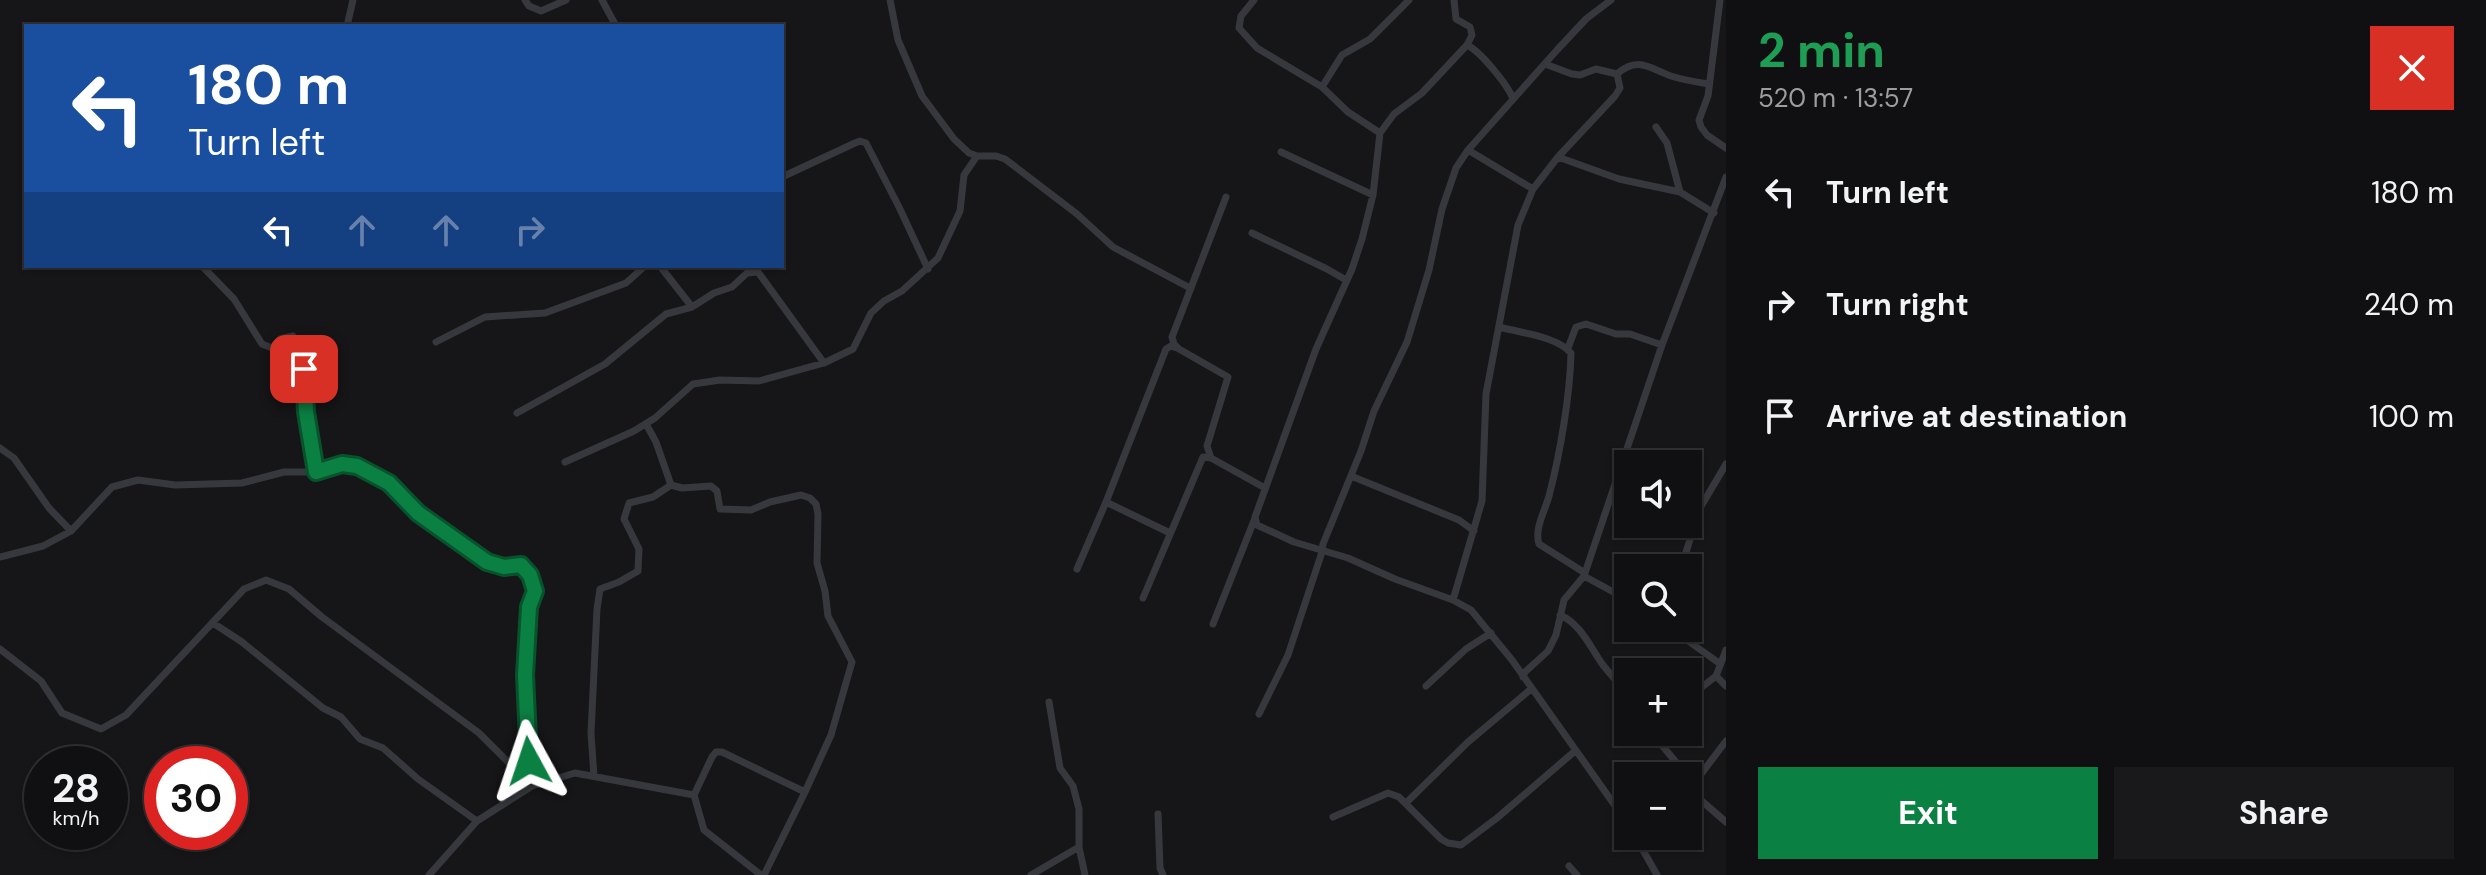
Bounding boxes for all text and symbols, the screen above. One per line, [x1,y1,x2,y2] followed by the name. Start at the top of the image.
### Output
[1758,19,1885,82] text: 2 min
[2370,26,2454,110] button: close
[188,48,349,121] text: 180 m
[56,56,160,160] icon: left
[1758,81,1913,115] text: 520 m · 13:57
[188,119,325,166] text: Turn left
[1758,170,1802,214] icon: left
[1826,173,1949,212] text: Turn left
[2371,173,2454,212] text: 180 m
[256,208,300,252] icon: left
[340,208,384,252] icon: ahead
[424,208,468,252] icon: ahead
[508,208,552,252] icon: right
[1758,282,1802,326] icon: right
[1826,285,1969,324] text: Turn right
[2364,285,2454,324] text: 240 m
[270,335,338,403] pin
[282,347,326,391] icon: arrive
[1758,394,1802,438] icon: arrive
[1826,397,2127,436] text: Arrive at destination
[2369,397,2454,436] text: 100 m
[1614,450,1702,850] map controls
[1614,450,1702,538] button: sound
[1614,554,1702,642] button: search
[1614,658,1702,746] button: +
[487,719,571,803] position arrow
[144,746,248,850] speed limit sign: 30
[52,762,100,814] text: 28
[1614,762,1702,850] button: −
[1758,767,2098,859] button: Exit
[2114,767,2454,859] button: Share
[52,805,100,831] text: km/h

